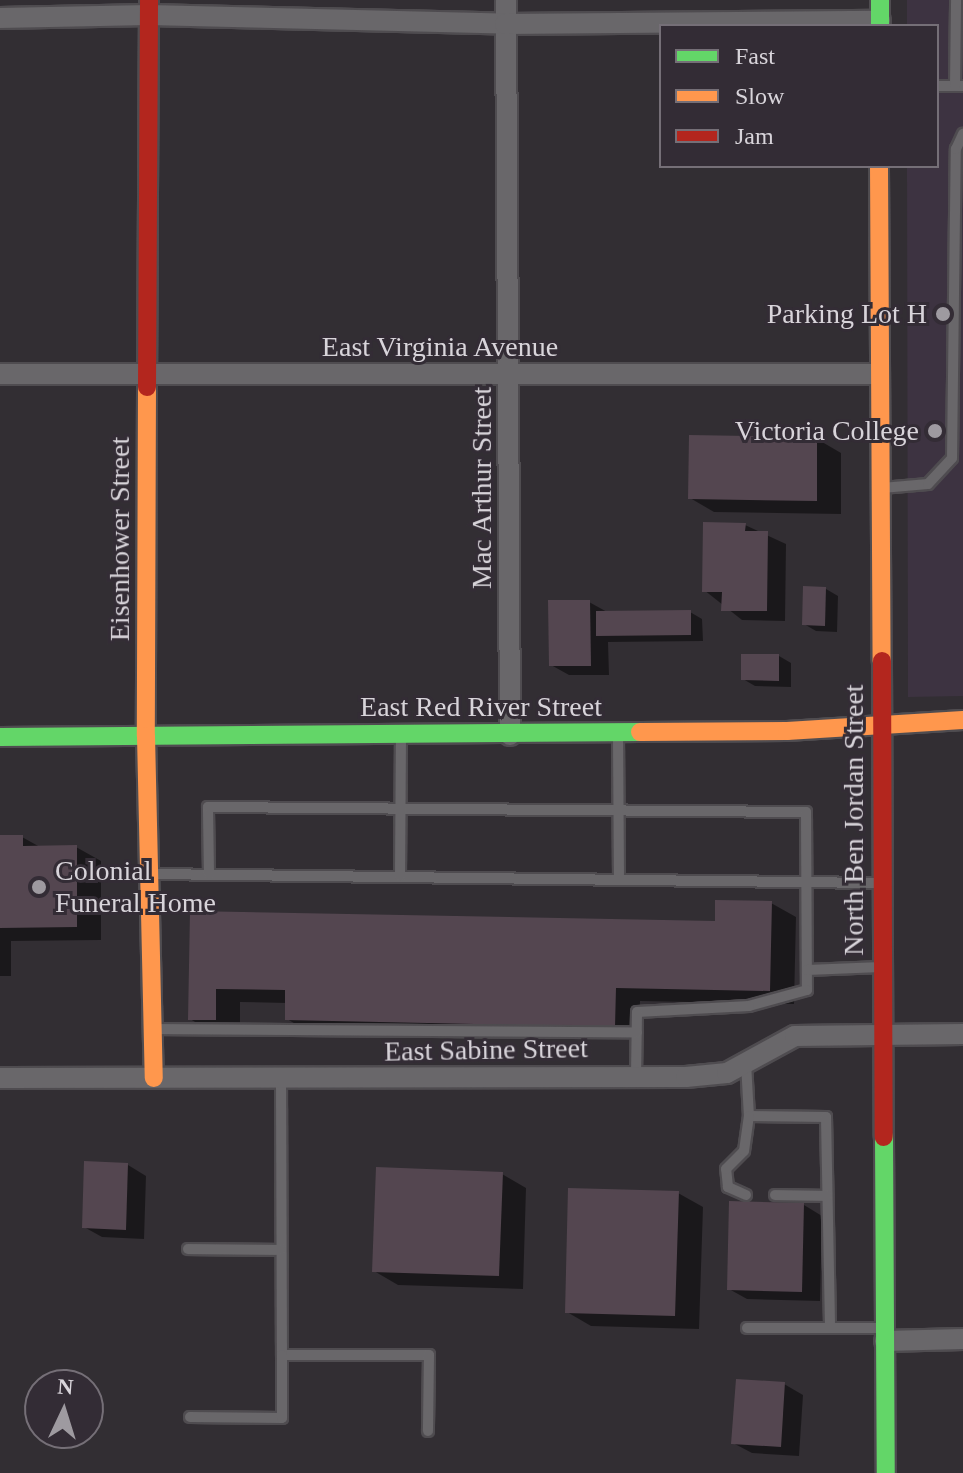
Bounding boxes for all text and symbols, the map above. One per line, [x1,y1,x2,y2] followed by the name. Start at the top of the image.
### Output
[659,24,939,168] legend
[735,43,775,69] text: Fast
[735,83,784,109] text: Slow
[735,123,774,149] text: Jam
[767,297,927,331] place label: Parking Lot H
[934,305,952,323] marker: Parking Lot H
[321,330,559,364] street label: East Virginia Avenue
[465,386,499,590] street label: Mac Arthur Street
[735,414,919,448] place label: Victoria College
[926,422,944,440] marker: Victoria College
[103,437,137,641] street label: Eisenhower Street
[837,684,871,956] street label: North Ben Jordan Street
[360,690,602,724] street label: East Red River Street
[55,854,216,920] place label: Colonial Funeral Home
[30,878,48,896] marker: Colonial Funeral Home
[384,1031,588,1069] street label: East Sabine Street
[24,1369,104,1449] north arrow
[57,1374,74,1400] text: N

